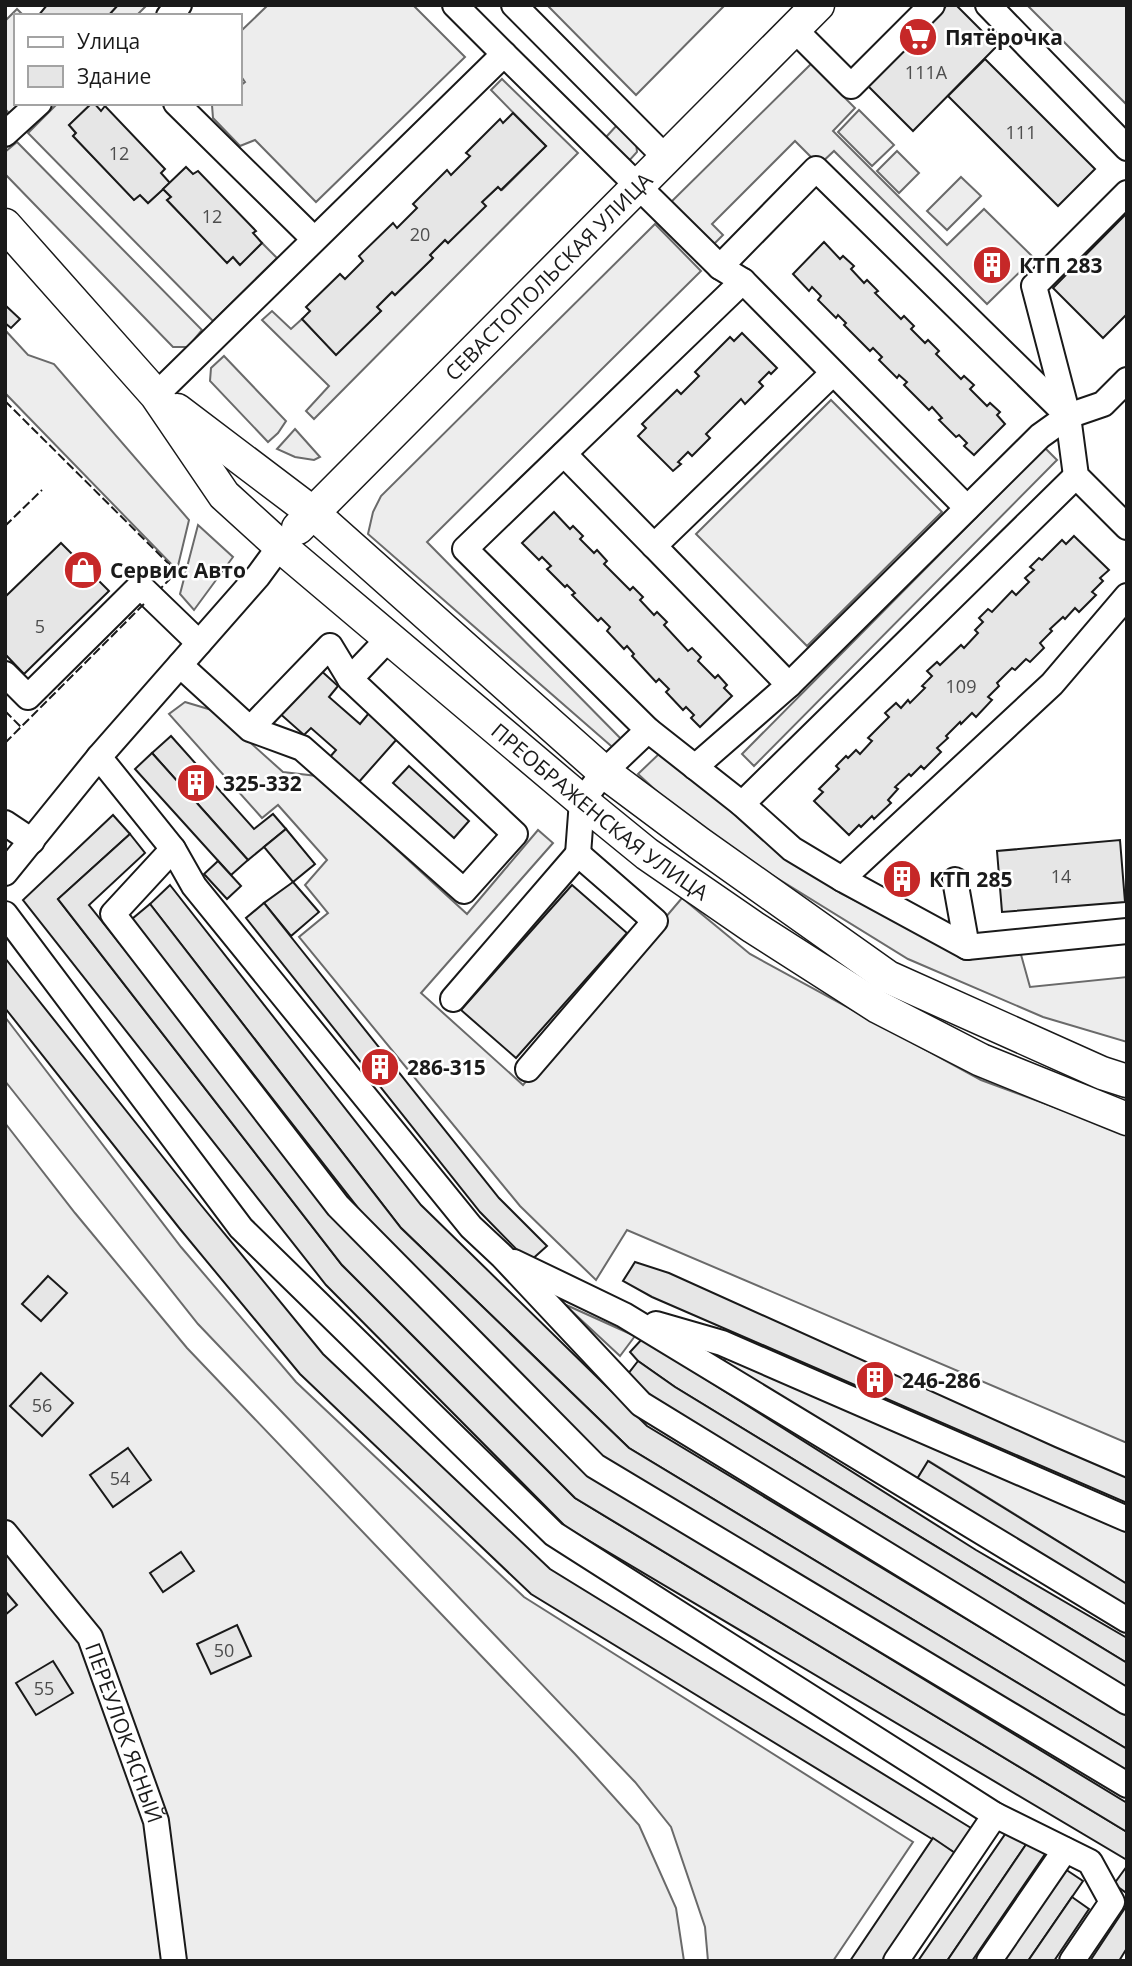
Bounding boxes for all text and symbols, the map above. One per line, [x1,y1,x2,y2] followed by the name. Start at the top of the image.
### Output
[14,14,242,105] legend
[897,16,939,58] supermarket icon: Пятёрочка
[945,23,1063,51] place label: Пятёрочка
[77,27,140,55] text: Улица
[905,60,948,84] house number: 111А
[77,62,151,90] text: Здание
[1006,120,1036,144] house number: 111
[109,141,129,165] house number: 12
[439,165,659,387] street label: СЕВАСТОПОЛЬСКАЯ УЛИЦА
[202,204,222,228] house number: 12
[410,222,430,246] house number: 20
[971,244,1013,286] building icon: КТП 283
[1019,251,1102,279] place label: КТП 283
[62,549,104,591] shop icon: Сервис Авто
[110,556,246,584] place label: Сервис Авто
[35,614,45,638] house number: 5
[946,674,976,698] house number: 109
[486,717,715,907] street label: ПРЕОБРАЖЕНСКАЯ УЛИЦА
[175,762,217,804] building icon: 325-332
[223,769,302,797] place label: 325-332
[881,858,923,900] building icon: КТП 285
[1051,864,1071,888] house number: 14
[929,865,1012,893] place label: КТП 285
[359,1046,401,1088] building icon: 286-315
[407,1053,486,1081] place label: 286-315
[854,1359,896,1401] building icon: 246-286
[902,1366,981,1394] place label: 246-286
[32,1393,52,1417] house number: 56
[110,1466,130,1490] house number: 54
[214,1638,234,1662] house number: 50
[79,1639,169,1827] street label: ПЕРЕУЛОК ЯСНЫЙ
[34,1676,54,1700] house number: 55

